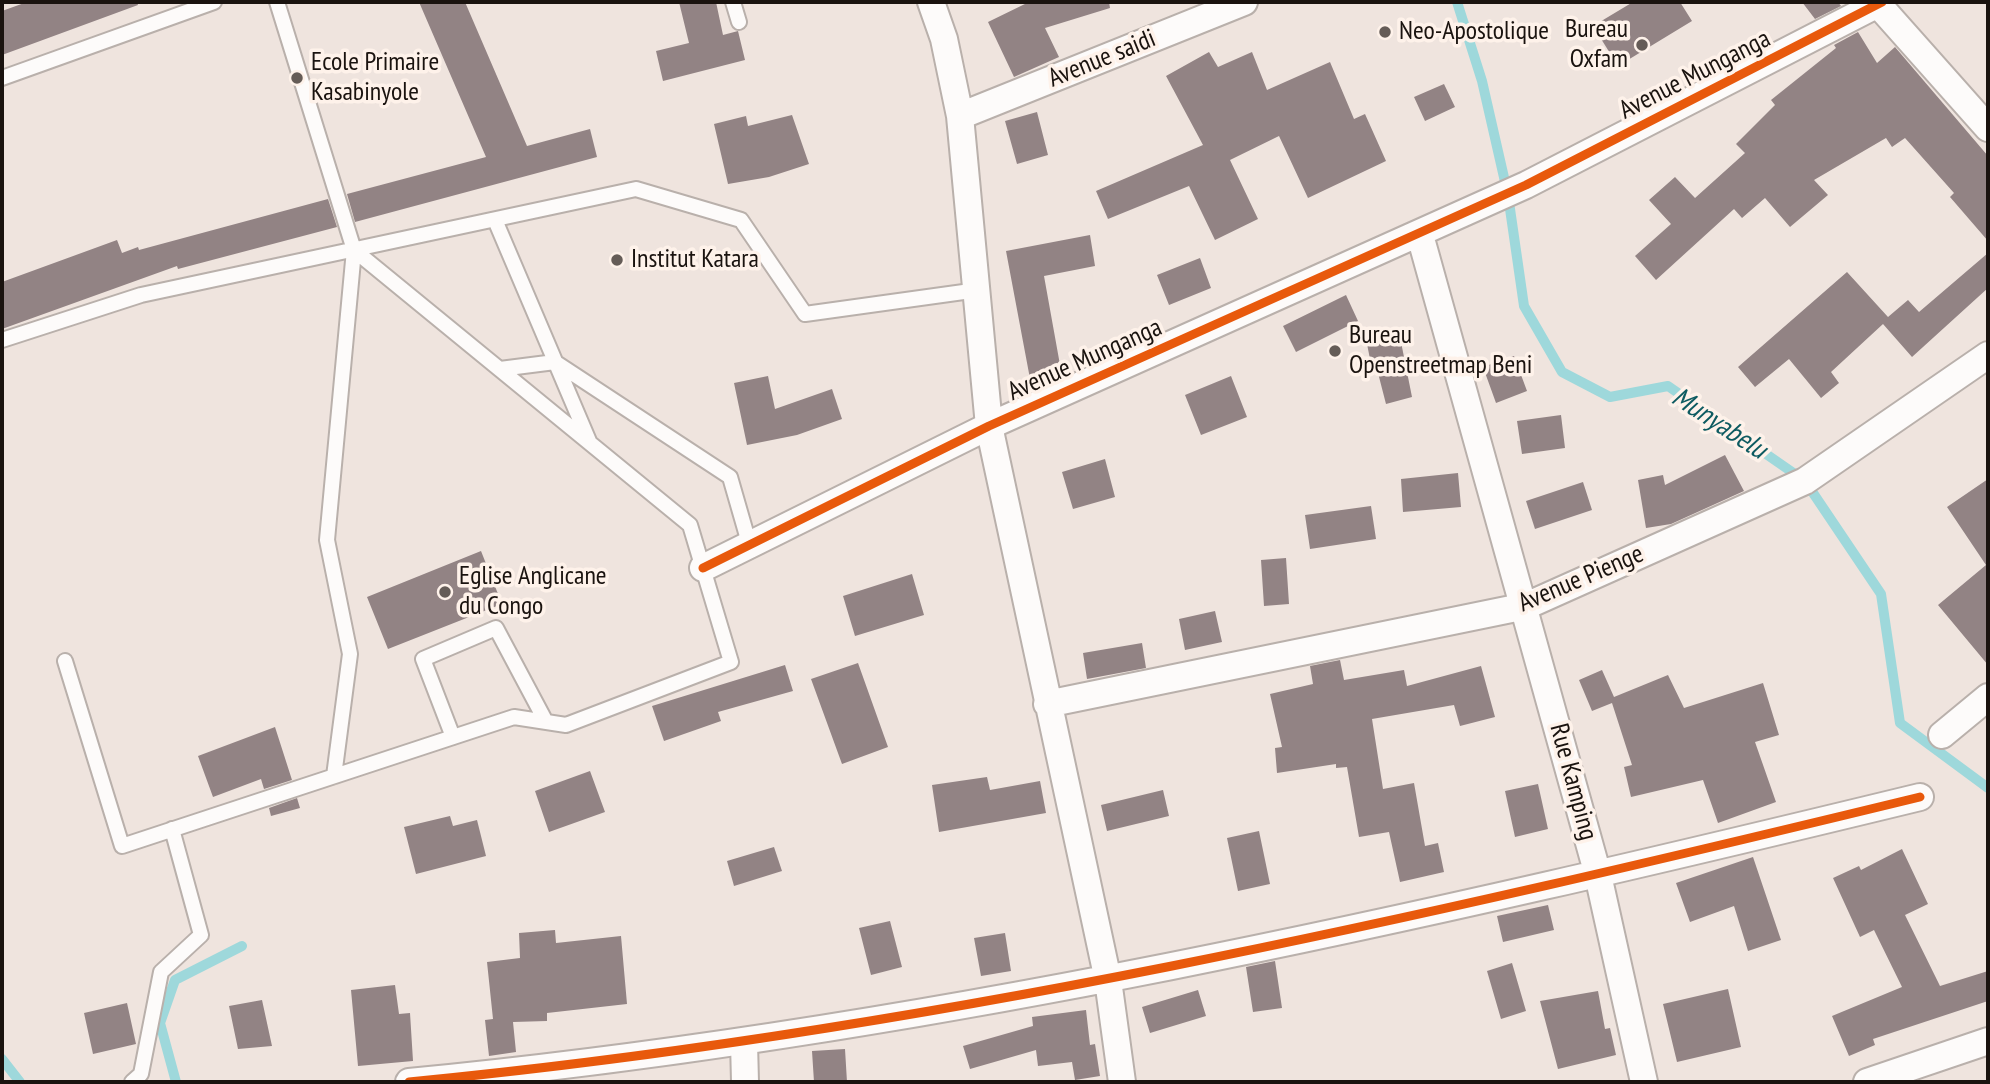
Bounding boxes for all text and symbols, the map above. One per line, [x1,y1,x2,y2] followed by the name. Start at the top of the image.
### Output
[1565,14,1628,76] place label: Bureau Oxfam
[1399,16,1549,48] place label: Neo-Apostolique
[1044,23,1160,95] street label: Avenue saidi
[1377,24,1393,40] marker: Neo-Apostolique
[1614,24,1776,126] street label: Avenue Munganga
[1634,37,1650,53] marker: Bureau Oxfam
[311,47,439,108] place label: Ecole Primaire Kasabinyole
[289,70,305,86] marker: Ecole Primaire Kasabinyole
[631,244,759,276] place label: Institut Katara
[609,252,625,268] marker: Institut Katara
[1003,312,1167,408] street label: Avenue Munganga
[1349,320,1532,382] place label: Bureau Openstreetmap Beni
[1327,343,1343,359] marker: Bureau Openstreetmap Beni
[1665,381,1773,467] water label: Munyabelu
[1514,539,1648,619] street label: Avenue Pienge
[459,561,607,622] place label: Eglise Anglicane du Congo
[437,584,453,600] marker: Eglise Anglicane du Congo
[1543,720,1603,844] street label: Rue Kamping

